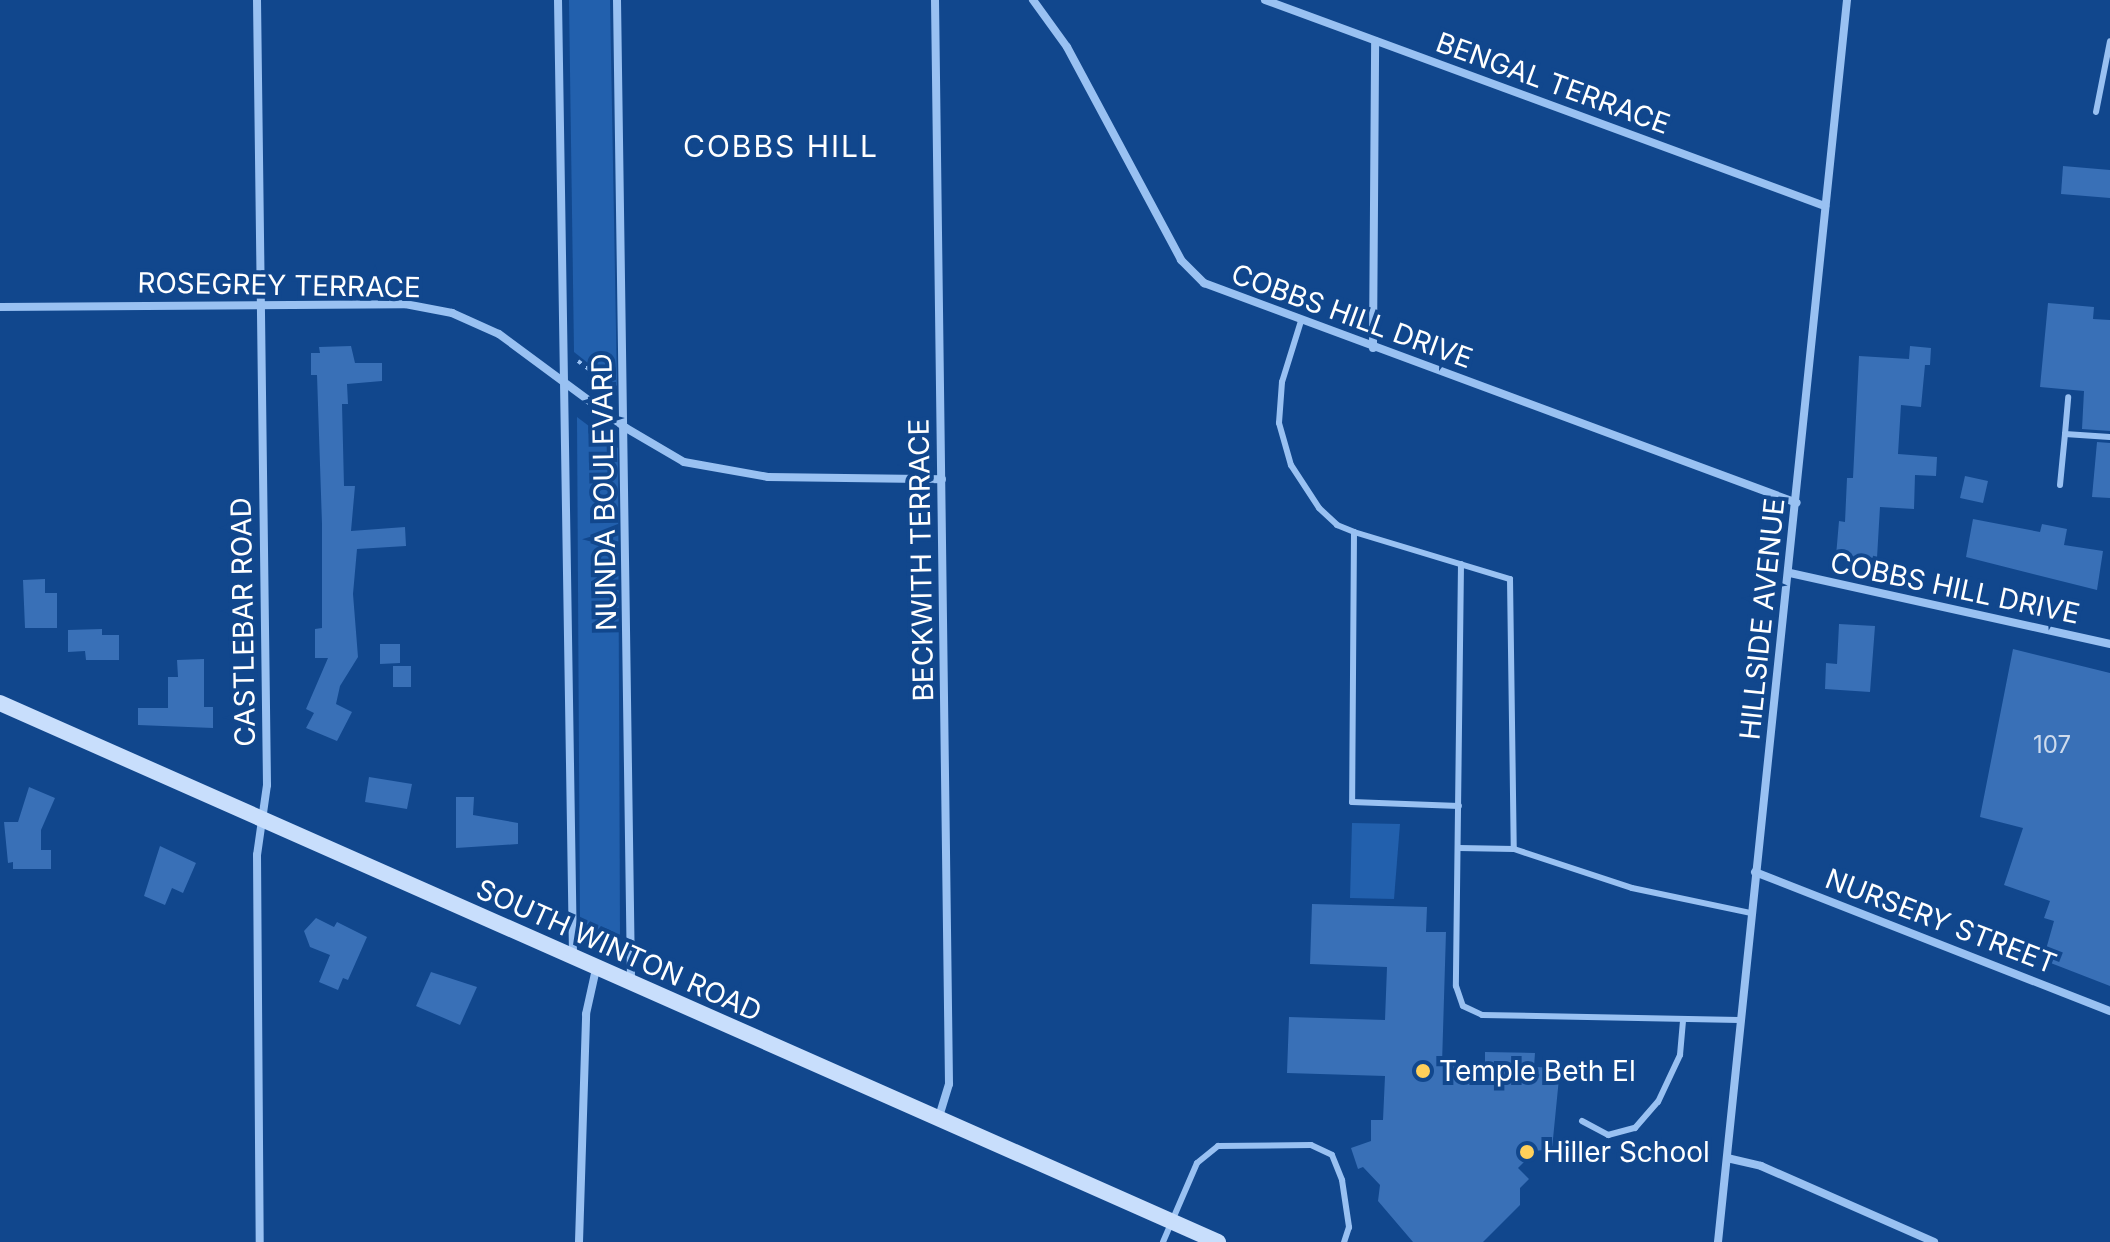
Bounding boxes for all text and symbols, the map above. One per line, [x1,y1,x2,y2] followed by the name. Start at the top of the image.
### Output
[1432,25,1674,141] street label: BENGAL TERRACE
[683,128,879,164] district label: COBBS HILL
[1227,257,1477,375] street label: COBBS HILL DRIVE
[137,266,421,304] street label: ROSEGREY TERRACE
[585,353,623,631] street label: NUNDA BOULEVARD
[902,418,940,702] street label: BECKWITH TERRACE
[224,497,262,747] street label: CASTLEBAR ROAD
[1733,497,1791,741] street label: HILLSIDE AVENUE
[1827,545,2083,631] street label: COBBS HILL DRIVE
[2033,731,2071,759] house number: 107
[1821,861,2061,981] street label: NURSERY STREET
[471,872,767,1028] street label: SOUTH WINTON ROAD
[1439,1054,1636,1088] place label: Temple Beth El
[1414,1062,1432,1080] marker: Temple Beth El
[1543,1135,1710,1169] place label: Hiller School
[1518,1143,1536,1161] marker: Hiller School

